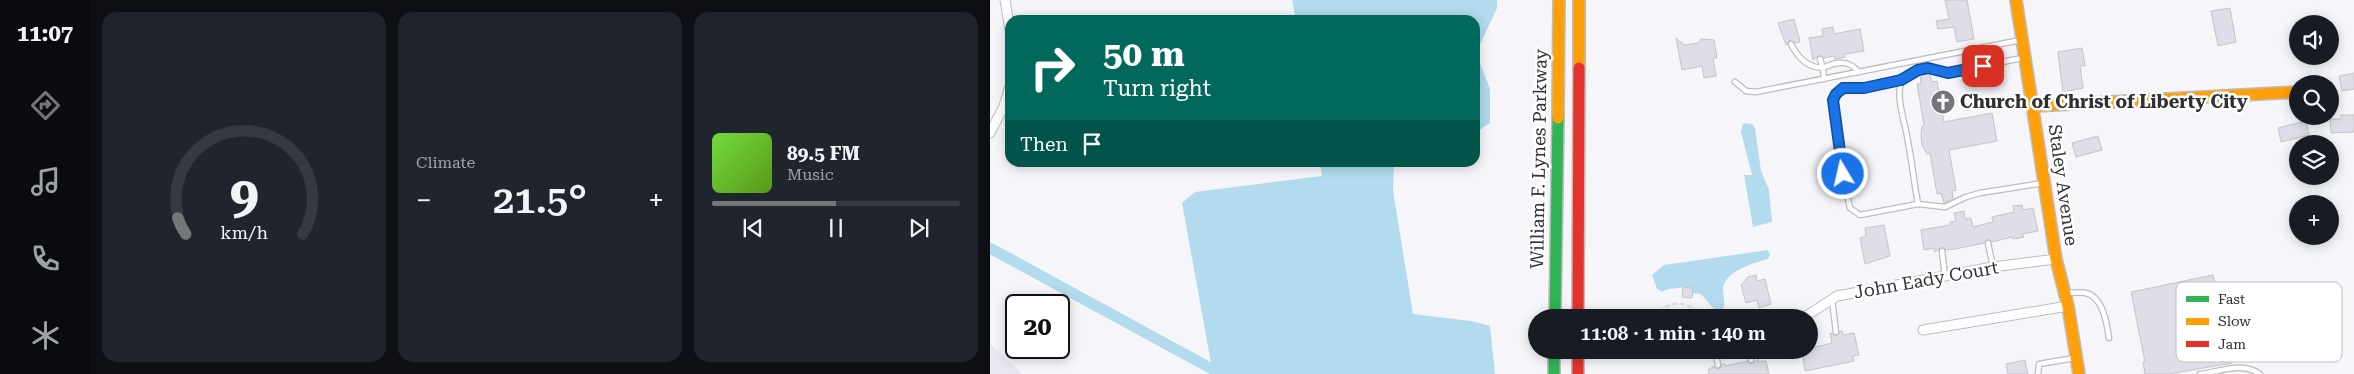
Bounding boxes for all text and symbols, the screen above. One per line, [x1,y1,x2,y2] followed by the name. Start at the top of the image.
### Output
[2289,15,2339,245] map controls
[2289,15,2339,65] button: sound
[17,21,73,46] text: 11:07
[1103,34,1185,75] text: 50 m
[1020,35,1085,100] icon: right
[1962,45,2004,87] pin
[1526,48,1551,269] street label: William F. Lynes Parkway
[1969,52,1997,80] icon: arrive
[2289,75,2339,125] button: search
[1103,76,1211,101] text: Turn right
[28,88,63,123] icon: directions
[1930,89,1956,115] church icon: Church of Christ of Liberty City
[1960,91,2248,112] place label: Church of Christ of Liberty City
[2045,123,2082,247] street label: Staley Avenue
[1078,130,1106,158] icon: arrive
[1020,133,1068,156] text: Then
[2289,135,2339,185] button: layers
[787,142,860,165] text: 89.5 FM
[1816,147,1868,199] position arrow
[416,153,475,172] text: Climate
[28,164,63,199] icon: music
[229,165,259,226] text: 9
[787,165,834,184] text: Music
[493,178,587,222] text: 21.5°
[416,184,432,217] text: −
[648,184,664,217] text: +
[2289,195,2339,245] button: +
[739,214,767,242] icon: previous
[822,214,850,242] icon: pause
[905,214,933,242] icon: next
[220,222,268,243] text: km/h
[28,241,63,276] icon: phone
[1852,256,2000,303] street label: John Eady Court
[2176,282,2342,362] legend
[2218,291,2245,307] text: Fast
[1005,294,1070,359] speed limit sign: 20
[2218,313,2251,329] text: Slow
[28,318,63,353] icon: climate
[1580,322,1766,345] text: 11:08 · 1 min · 140 m
[2218,336,2246,352] text: Jam

